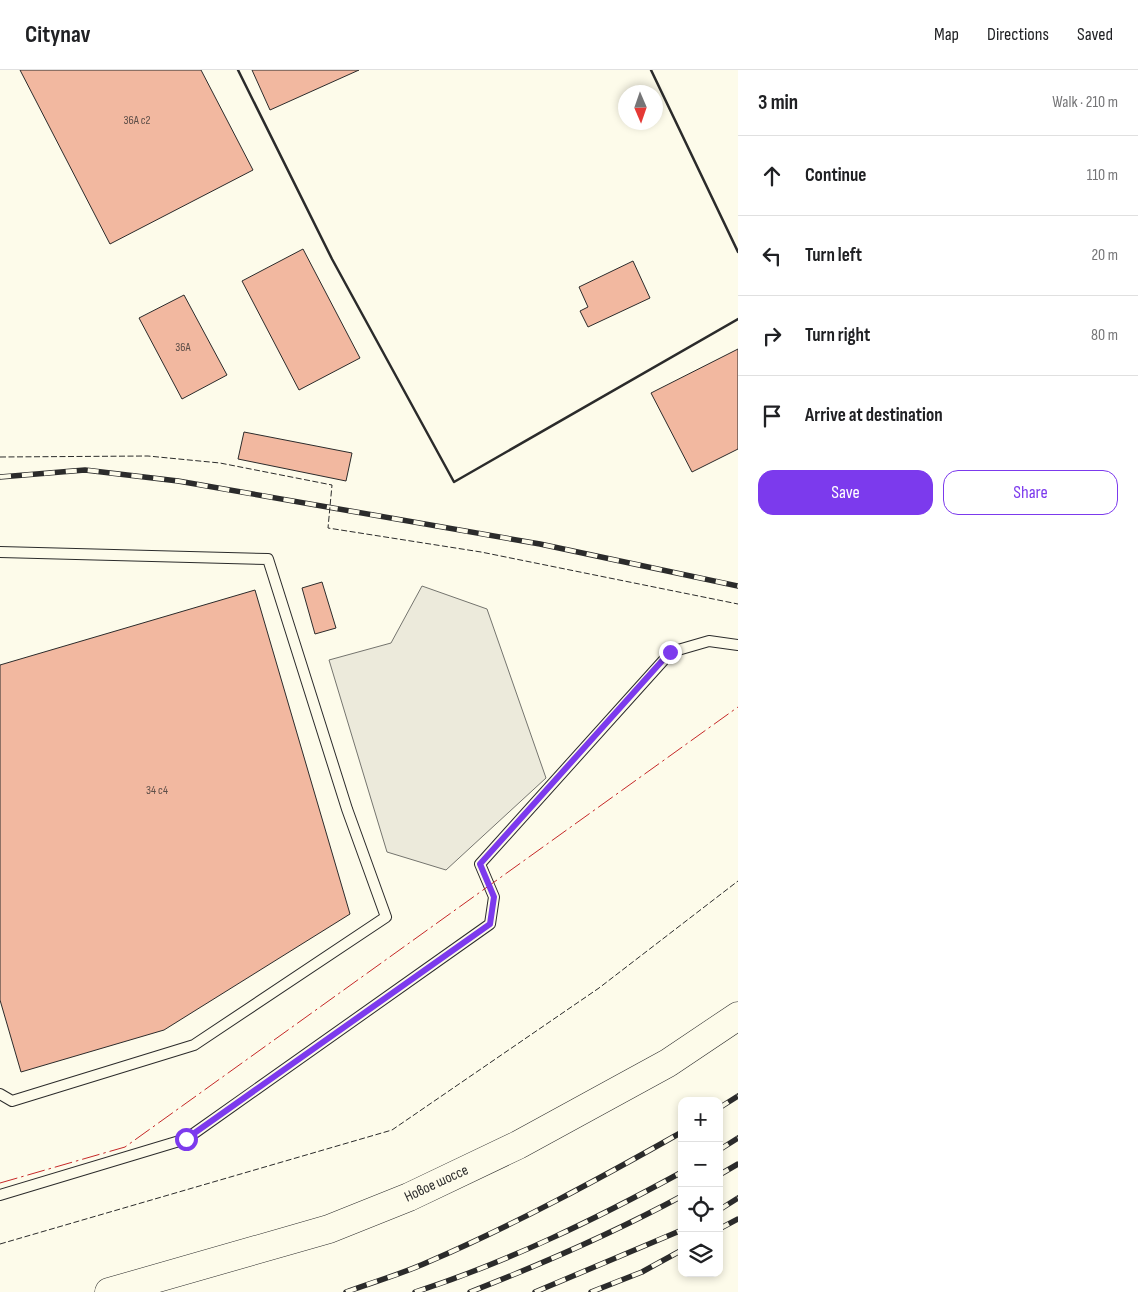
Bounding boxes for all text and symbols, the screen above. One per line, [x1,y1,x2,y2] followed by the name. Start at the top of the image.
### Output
[25,20,91,49] text: Citynav
[934,24,959,45] text: Map
[987,24,1049,45] text: Directions
[1077,24,1113,45] text: Saved
[618,85,663,130] north arrow
[758,90,798,115] text: 3 min
[1052,93,1118,112] text: Walk · 210 m
[123,113,151,128] house number: 36А с2
[758,162,786,190] icon: ahead
[805,164,866,187] text: Continue
[1087,166,1118,185] text: 110 m
[758,242,786,270] icon: left
[805,244,862,267] text: Turn left
[1091,246,1118,265] text: 20 m
[758,322,786,350] icon: right
[805,324,870,347] text: Turn right
[1091,326,1118,345] text: 80 m
[175,340,192,355] house number: 36А
[758,402,786,430] icon: arrive
[805,404,943,427] text: Arrive at destination
[758,470,933,515] button: Save
[943,470,1118,515] button: Share
[659,641,682,664] route end
[146,783,168,798] house number: 34 с4
[678,1097,723,1277] map controls
[678,1097,723,1142] button: +
[175,1128,198,1151] route start
[678,1142,723,1187] button: −
[401,1160,471,1207] street label: Новое шоссе
[678,1187,723,1232] button: locate
[678,1232,723,1277] button: layers

